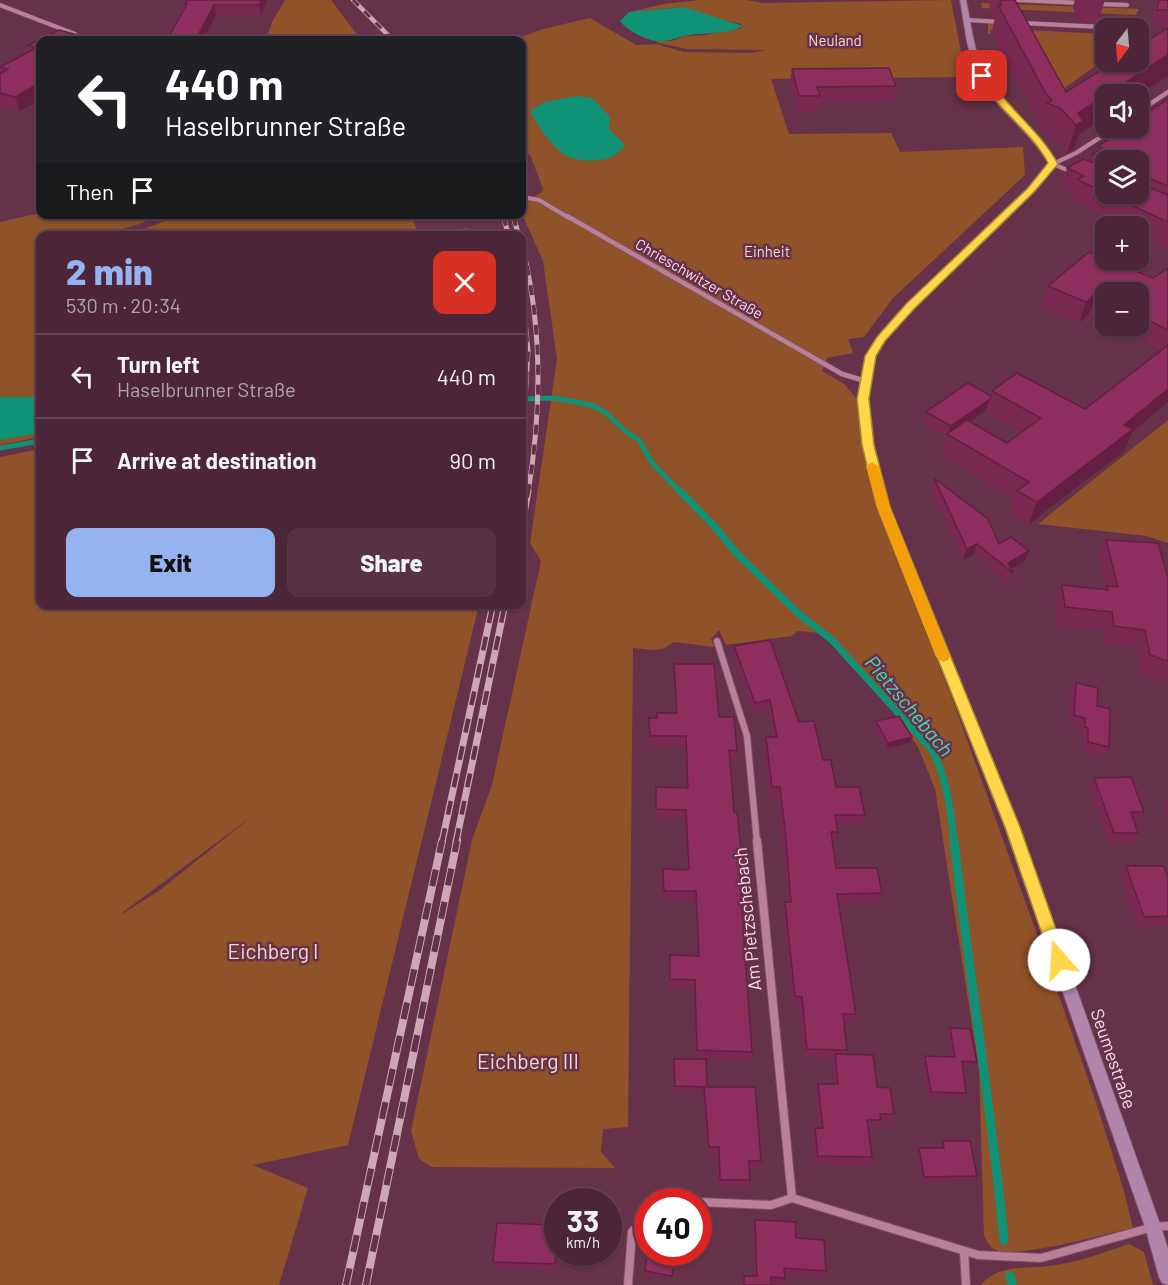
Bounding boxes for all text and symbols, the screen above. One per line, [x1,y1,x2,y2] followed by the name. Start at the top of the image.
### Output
[1095,18,1149,72] north arrow
[1095,18,1149,336] map controls
[808,31,862,49] park label: Neuland
[956,50,1007,101] pin
[165,58,283,108] text: 440 m
[965,59,998,92] icon: arrive
[66,60,144,138] icon: left
[1095,84,1149,138] button: sound
[165,109,406,141] text: Haselbrunner Straße
[1095,150,1149,204] button: layers
[126,174,159,207] icon: arrive
[66,178,114,204] text: Then
[1095,216,1149,270] button: +
[633,234,766,322] street label: Chrieschwitzer Straße
[744,242,790,260] park label: Einheit
[66,249,153,292] text: 2 min
[433,251,496,314] button: close
[1095,282,1149,336] button: −
[66,293,181,317] text: 530 m · 20:34
[117,351,200,377] text: Turn left
[66,360,99,393] icon: left
[437,363,496,389] text: 440 m
[117,377,296,401] text: Haselbrunner Straße
[66,444,99,477] icon: arrive
[117,447,316,473] text: Arrive at destination
[450,447,496,473] text: 90 m
[66,528,275,597] button: Exit
[287,528,496,597] button: Share
[861,650,959,761] water label: Pietzschebach
[729,846,765,992] street label: Am Pietzschebach
[1027,928,1091,992] position arrow
[227,938,319,963] park label: Eichberg I
[1087,1006,1141,1112] street label: Seumestraße
[477,1048,579,1073] park label: Eichberg III
[634,1188,712,1266] speed limit sign: 40
[567,1202,599,1238] text: 33
[566,1233,600,1251] text: km/h

